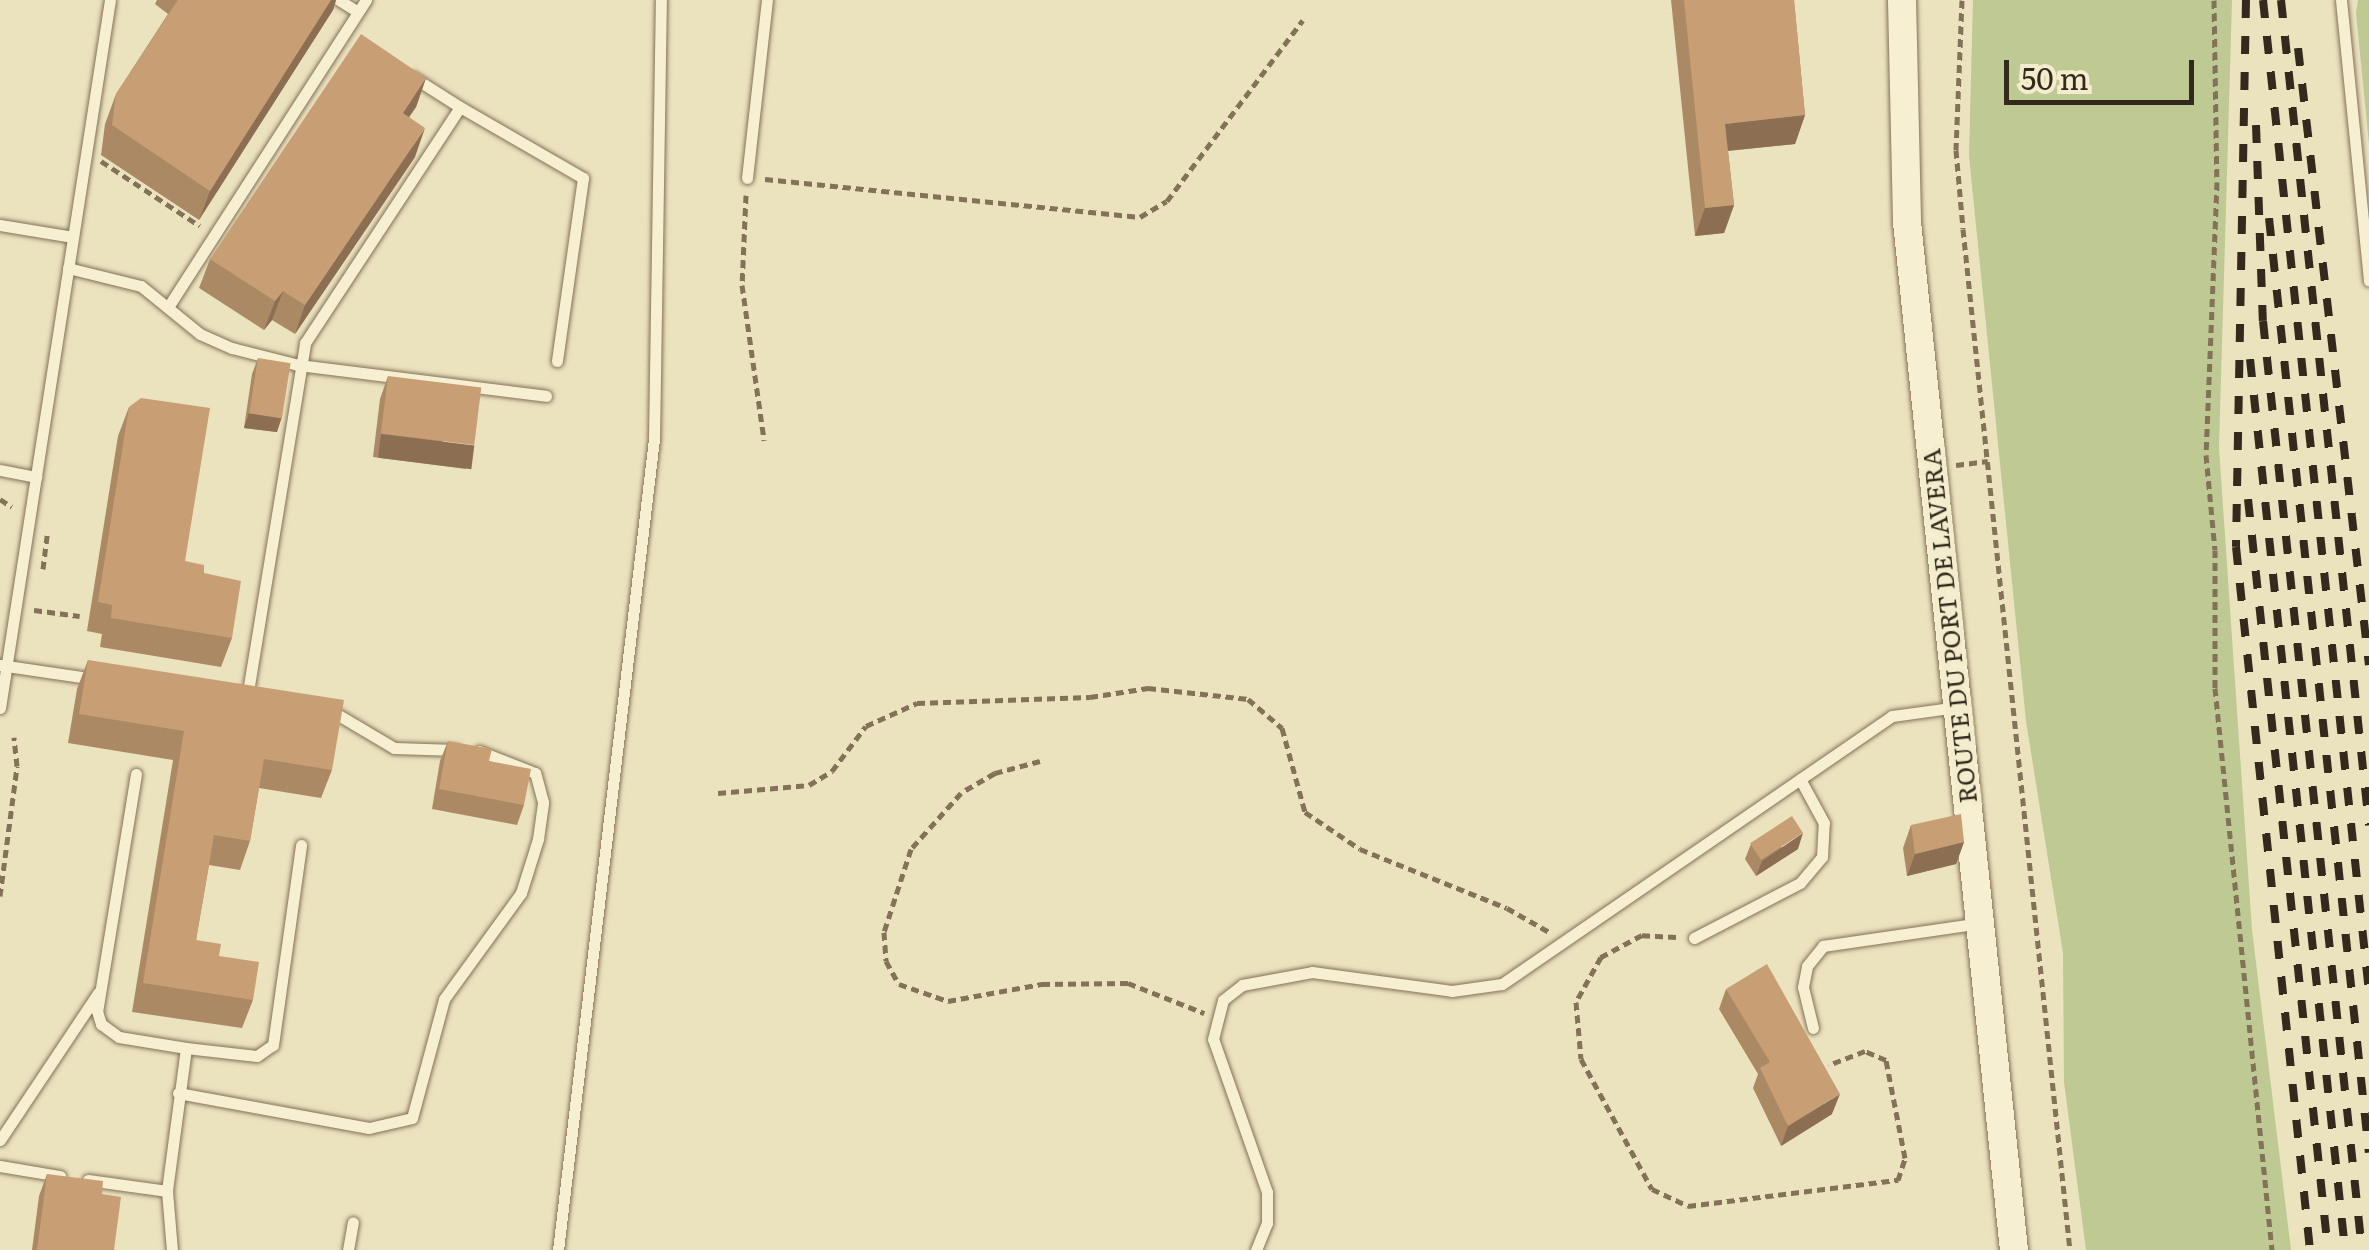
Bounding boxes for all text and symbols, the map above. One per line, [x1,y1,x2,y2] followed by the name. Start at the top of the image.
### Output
[2009,40,2199,102] scale bar
[2021,55,2089,99] text: 50 m
[1915,447,1983,805] street label: ROUTE DU PORT DE LAVERA

